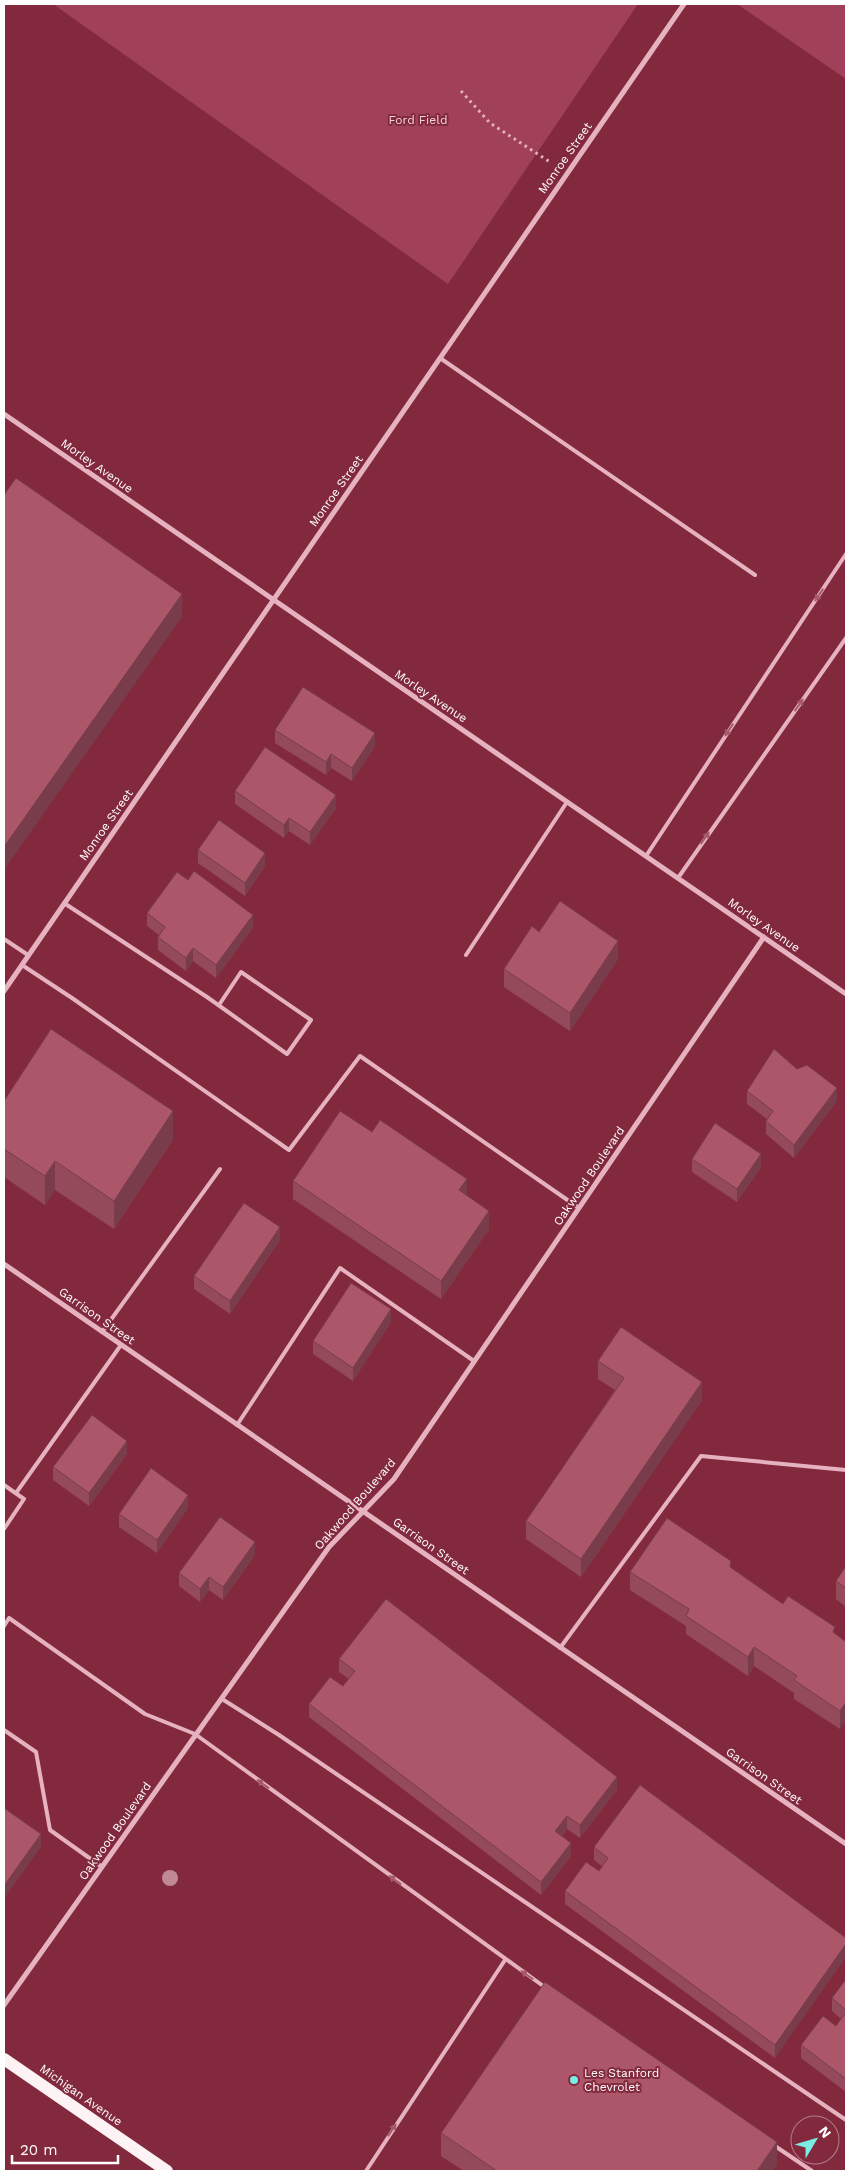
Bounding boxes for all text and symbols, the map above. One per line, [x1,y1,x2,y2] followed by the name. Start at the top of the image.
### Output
[389,113,447,127] park label: Ford Field
[535,120,595,196] street label: Monroe Street
[58,436,136,496] street label: Morley Avenue
[306,453,366,529] street label: Monroe Street
[814,588,824,601] one-way arrow
[392,667,470,725] street label: Morley Avenue
[794,698,804,712] one-way arrow
[725,723,734,737] one-way arrow
[76,787,136,863] street label: Monroe Street
[700,831,710,845] one-way arrow
[725,895,803,955] street label: Morley Avenue
[551,1124,627,1228] street label: Oakwood Boulevard
[56,1285,138,1347] street label: Garrison Street
[312,1455,398,1553] street label: Oakwood Boulevard
[390,1515,472,1577] street label: Garrison Street
[723,1745,805,1807] street label: Garrison Street
[76,1779,154,1883] street label: Oakwood Boulevard
[256,1779,270,1789] one-way arrow
[388,1875,402,1885] one-way arrow
[520,1970,534,1980] one-way arrow
[37,2061,125,2129] street label: Michigan Avenue
[584,2066,659,2094] place label: Les Stanford Chevrolet
[568,2074,580,2086] marker: Les Stanford Chevrolet
[790,2115,840,2165] north arrow
[816,2123,835,2141] text: N
[387,2124,397,2137] one-way arrow
[12,2132,119,2164] scale bar
[20,2141,58,2159] text: 20 m

